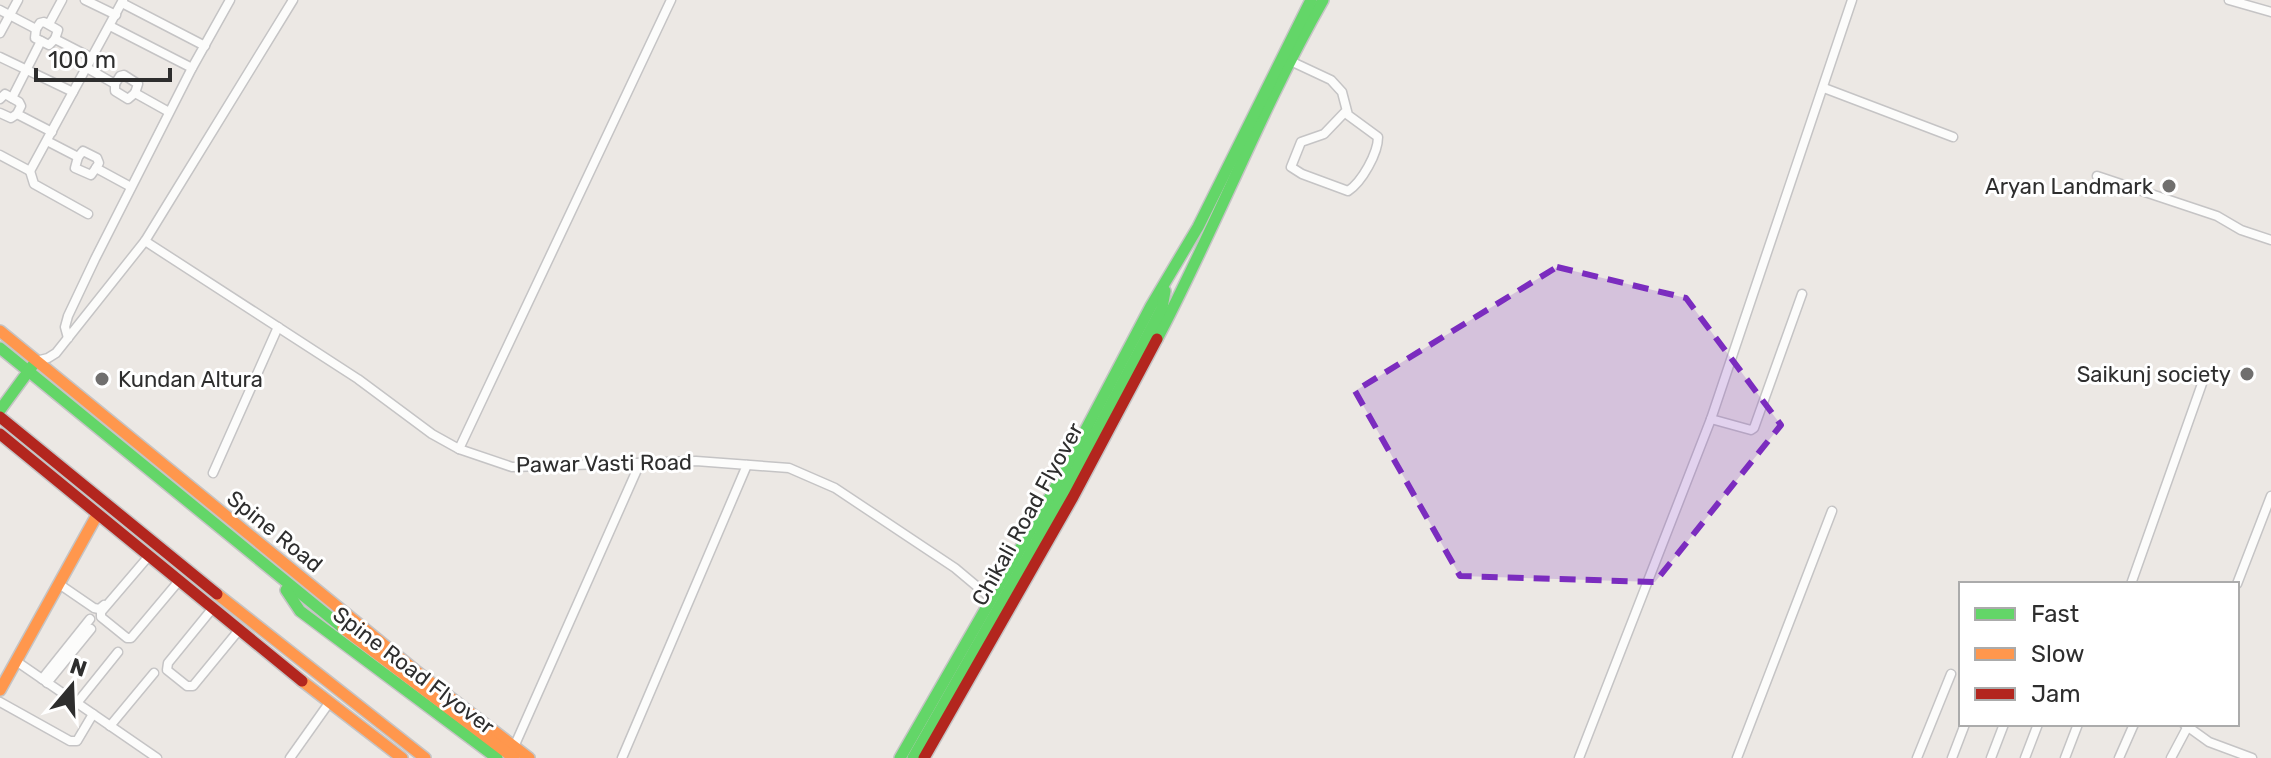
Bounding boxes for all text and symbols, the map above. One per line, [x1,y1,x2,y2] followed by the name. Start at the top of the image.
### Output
[36,32,170,82] scale bar
[48,46,116,74] text: 100 m
[1985,173,2154,200] place label: Aryan Landmark
[2160,177,2178,195] marker: Aryan Landmark
[2077,361,2231,388] place label: Saikunj society
[2238,365,2256,383] marker: Saikunj society
[118,366,263,393] place label: Kundan Altura
[93,370,111,388] marker: Kundan Altura
[966,418,1089,610] street label: Chikali Road Flyover
[516,448,692,479] street label: Pawar Vasti Road
[221,485,328,578] street label: Spine Road
[1959,582,2239,726] legend
[2031,600,2079,628] text: Fast
[328,601,500,740] street label: Spine Road Flyover
[2031,640,2084,668] text: Slow
[32,646,112,726] north arrow
[66,652,90,683] text: N
[2031,680,2081,708] text: Jam

